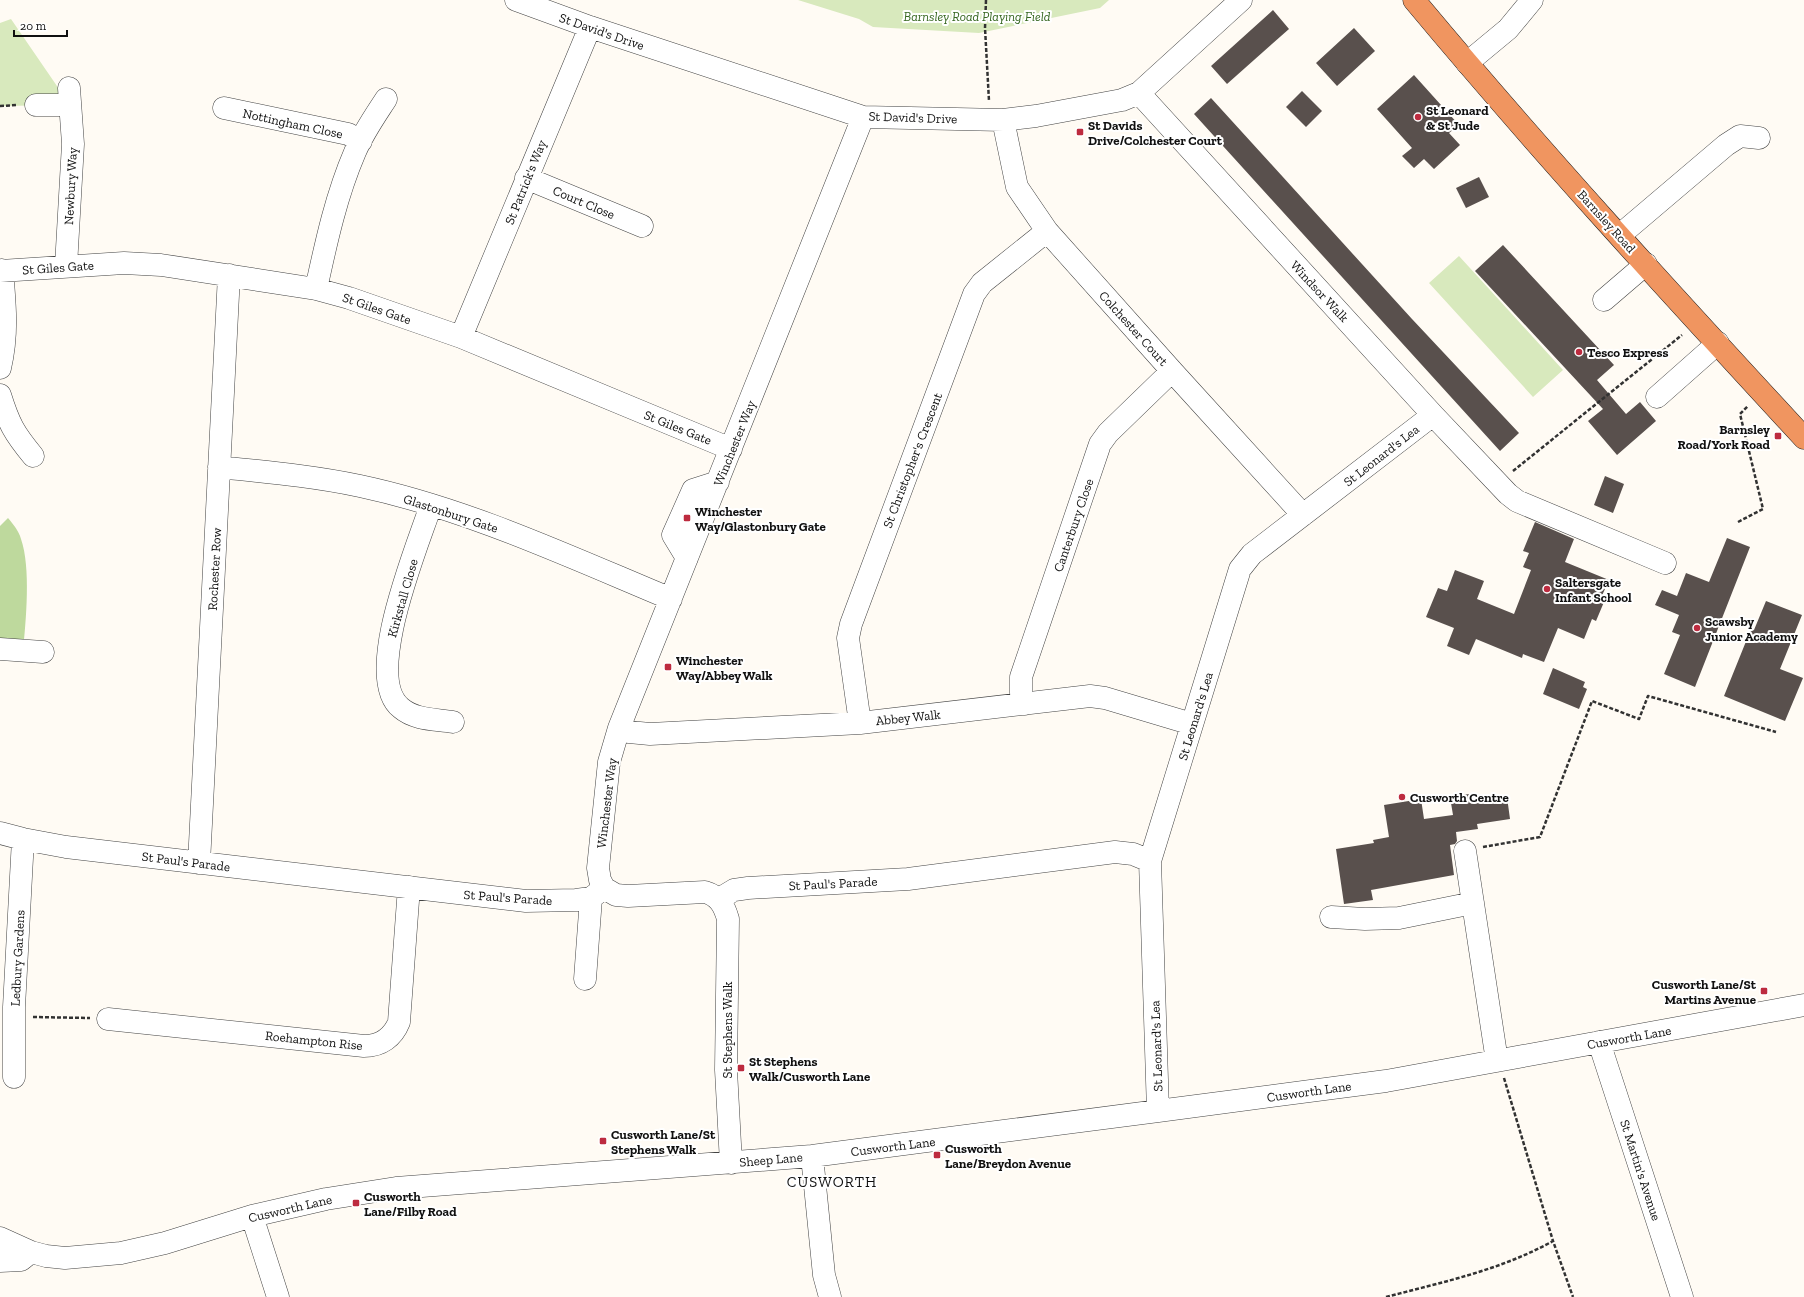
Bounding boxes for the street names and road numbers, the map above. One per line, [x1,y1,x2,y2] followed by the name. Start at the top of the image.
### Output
[557,10,646,53] street label: St David's Drive
[241,106,344,141] street label: Nottingham Close
[868,108,958,127] street label: St David's Drive
[502,137,549,227] street label: St Patrick's Way
[61,146,80,225] street label: Newbury Way
[551,183,617,222] street label: Court Close
[1575,187,1639,256] street label: Barnsley Road
[22,258,94,277] street label: St Giles Gate
[1287,258,1352,325] street label: Windsor Walk
[1096,288,1171,369] street label: Colchester Court
[340,290,413,327] street label: St Giles Gate
[880,390,945,530] street label: St Christopher's Crescent
[710,398,759,488] street label: Winchester Way
[642,407,714,448] street label: St Giles Gate
[1341,421,1423,489] street label: St Leonard's Lea
[1050,476,1096,574] street label: Canterbury Close
[402,491,500,536] street label: Glastonbury Gate
[205,527,224,611] street label: Rochester Row
[384,557,421,639] street label: Kirkstall Close
[1175,670,1216,762] street label: St Leonard's Lea
[875,707,941,728] street label: Abbey Walk
[594,757,620,849] street label: Winchester Way
[141,849,231,874] street label: St Paul's Parade
[788,874,878,893] street label: St Paul's Parade
[463,887,553,908] street label: St Paul's Parade
[7,909,28,1007] street label: Ledbury Gardens
[720,981,735,1078] street label: St Stephens Walk
[1147,999,1166,1092] street label: St Leonard's Lea
[1586,1023,1672,1052] street label: Cusworth Lane
[264,1028,363,1053] street label: Roehampton Rise
[1266,1078,1352,1105] street label: Cusworth Lane
[1617,1118,1664,1223] street label: St Martin's Avenue
[850,1134,936,1159] street label: Cusworth Lane
[739,1149,803,1170] street label: Sheep Lane
[247,1192,333,1225] street label: Cusworth Lane

